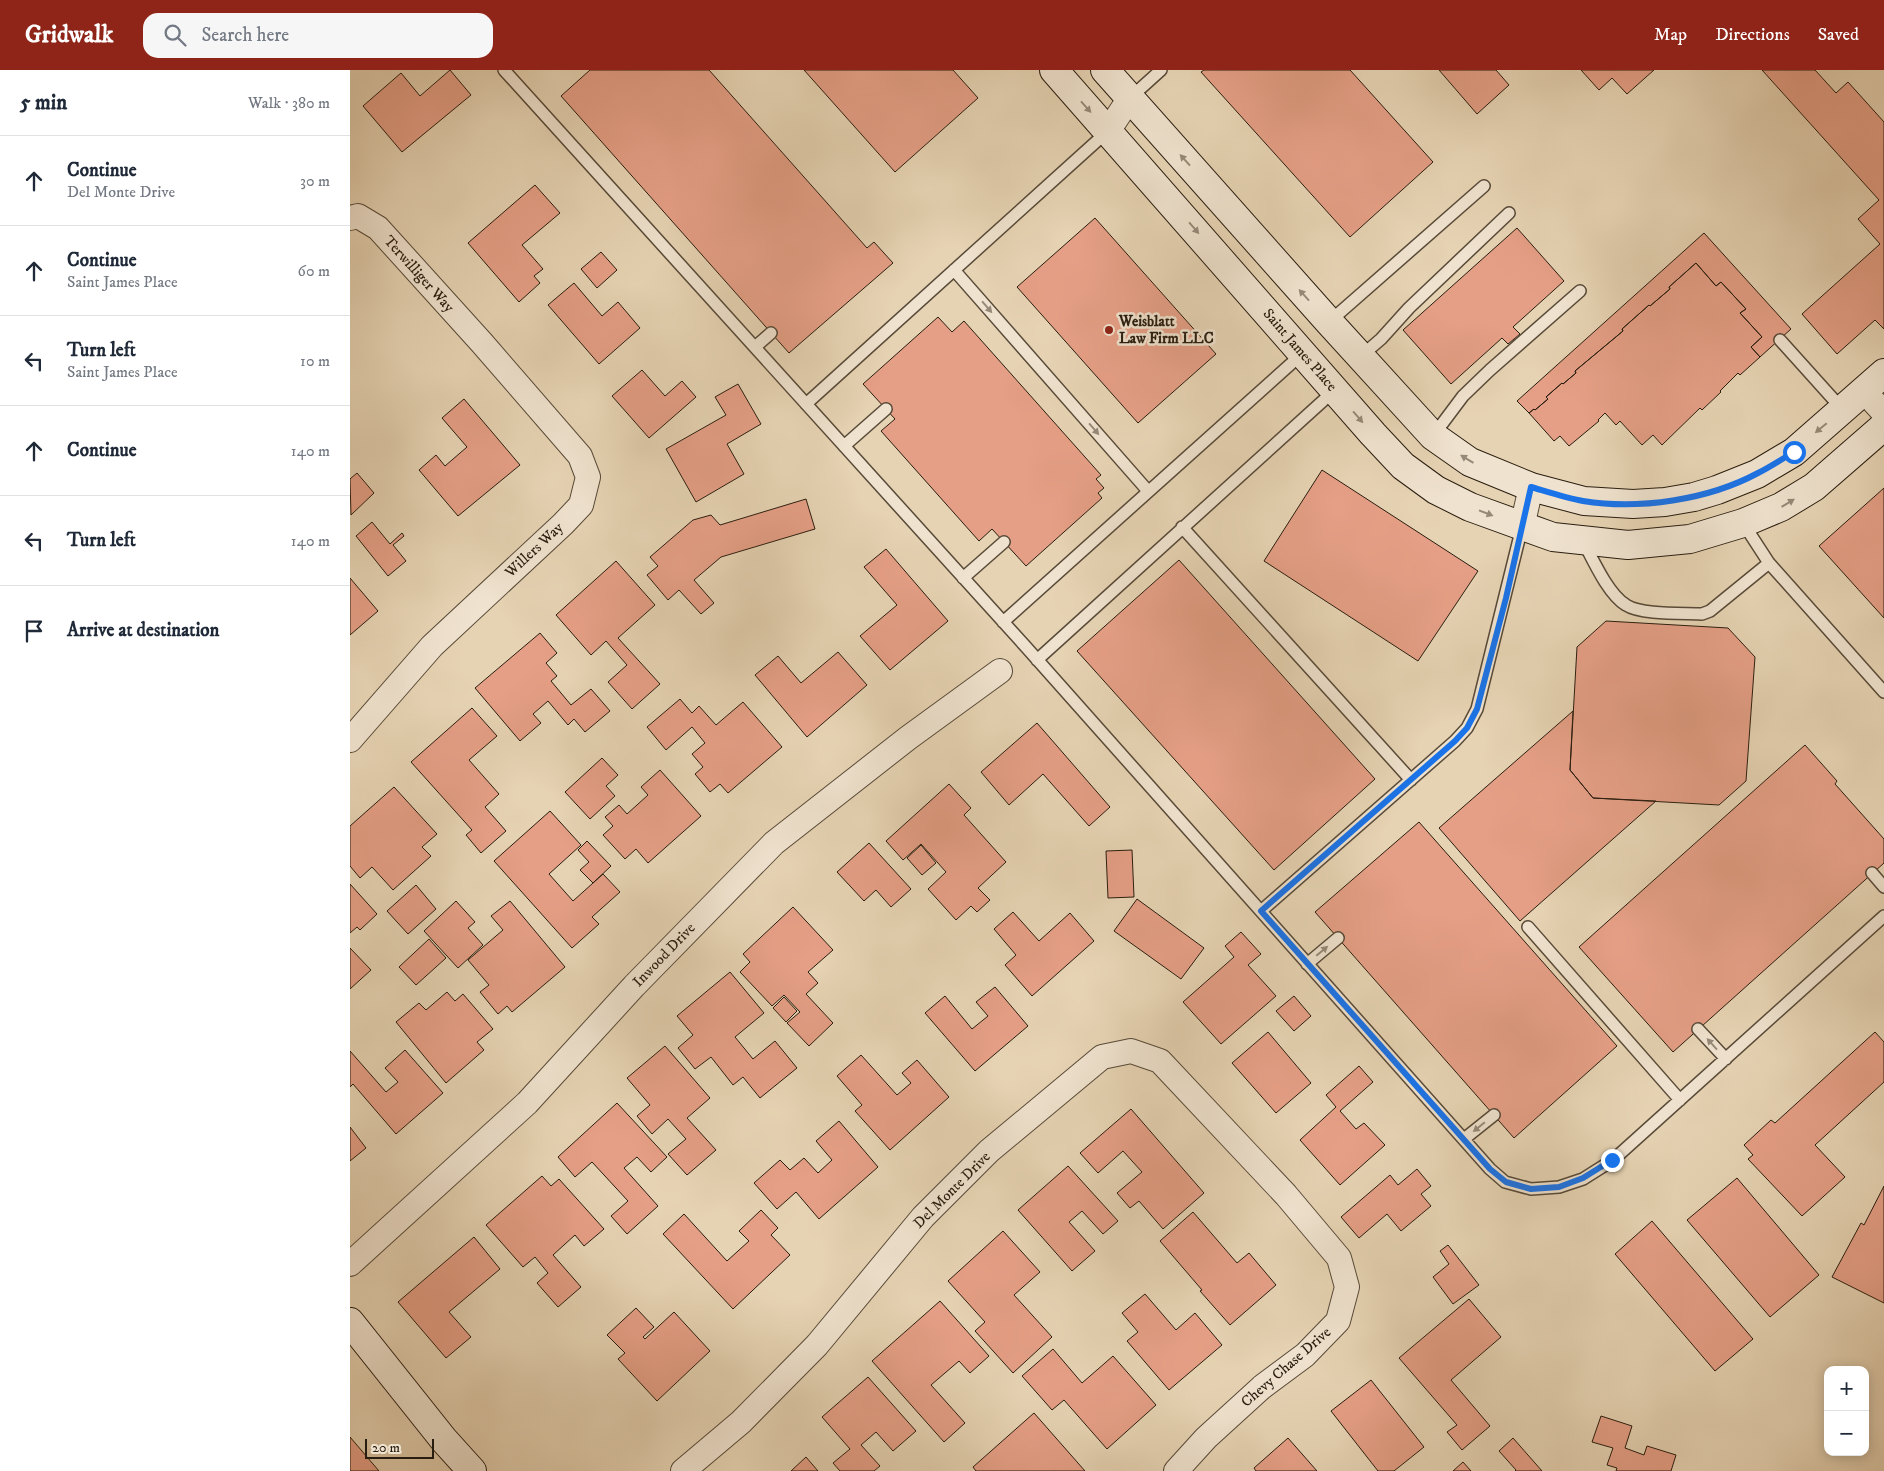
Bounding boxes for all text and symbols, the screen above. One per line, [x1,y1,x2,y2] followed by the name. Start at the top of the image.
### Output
[143,13,493,58] search box
[25,20,113,50] text: Gridwalk
[161,21,189,49] icon: search
[201,24,289,47] text: Search here
[1654,24,1687,46] text: Map
[1715,24,1790,46] text: Directions
[1818,24,1859,46] text: Saved
[20,90,67,116] text: 5 min
[248,93,330,113] text: Walk · 380 m
[1080,100,1092,112] one-way arrow
[1179,155,1191,167] one-way arrow
[67,159,137,182] text: Continue
[20,167,48,195] icon: ahead
[300,171,330,191] text: 30 m
[67,182,175,202] text: Del Monte Drive
[1188,222,1199,235] one-way arrow
[380,232,459,317] street label: Terwilliger Way
[67,249,137,272] text: Continue
[20,257,48,285] icon: ahead
[298,261,330,281] text: 60 m
[67,272,178,292] text: Saint James Place
[1298,289,1310,301] one-way arrow
[981,300,992,313] one-way arrow
[1259,305,1341,395] street label: Saint James Place
[1118,312,1214,348] place label: Weisblatt Law Firm LLC
[1103,324,1115,336] marker: Weisblatt Law Firm LLC
[67,339,136,362] text: Turn left
[20,347,48,375] icon: left
[300,351,330,371] text: 10 m
[67,362,178,382] text: Saint James Place
[1352,410,1364,422] one-way arrow
[1088,422,1100,434] one-way arrow
[1815,423,1828,434] one-way arrow
[20,437,48,465] icon: ahead
[67,439,137,462] text: Continue
[291,441,330,461] text: 140 m
[1783,441,1806,464] route start
[1460,455,1475,463] one-way arrow
[1781,499,1794,508] one-way arrow
[1479,509,1494,517] one-way arrow
[500,518,568,582] street label: Willers Way
[20,527,48,555] icon: left
[67,529,136,552] text: Turn left
[291,531,330,551] text: 140 m
[20,617,48,645] icon: arrive
[67,619,219,642] text: Arrive at destination
[629,919,699,991] street label: Inwood Drive
[1316,945,1329,956] one-way arrow
[1706,1039,1718,1051] one-way arrow
[1472,1121,1485,1132] one-way arrow
[909,1147,995,1233] street label: Del Monte Drive
[1601,1149,1624,1172] route end
[1237,1323,1335,1411] street label: Chevy Chase Drive
[1824,1366,1869,1456] map controls
[1824,1366,1869,1411] button: +
[1824,1411,1869,1456] button: −
[365,1436,434,1459] scale bar
[372,1439,400,1457] text: 20 m

